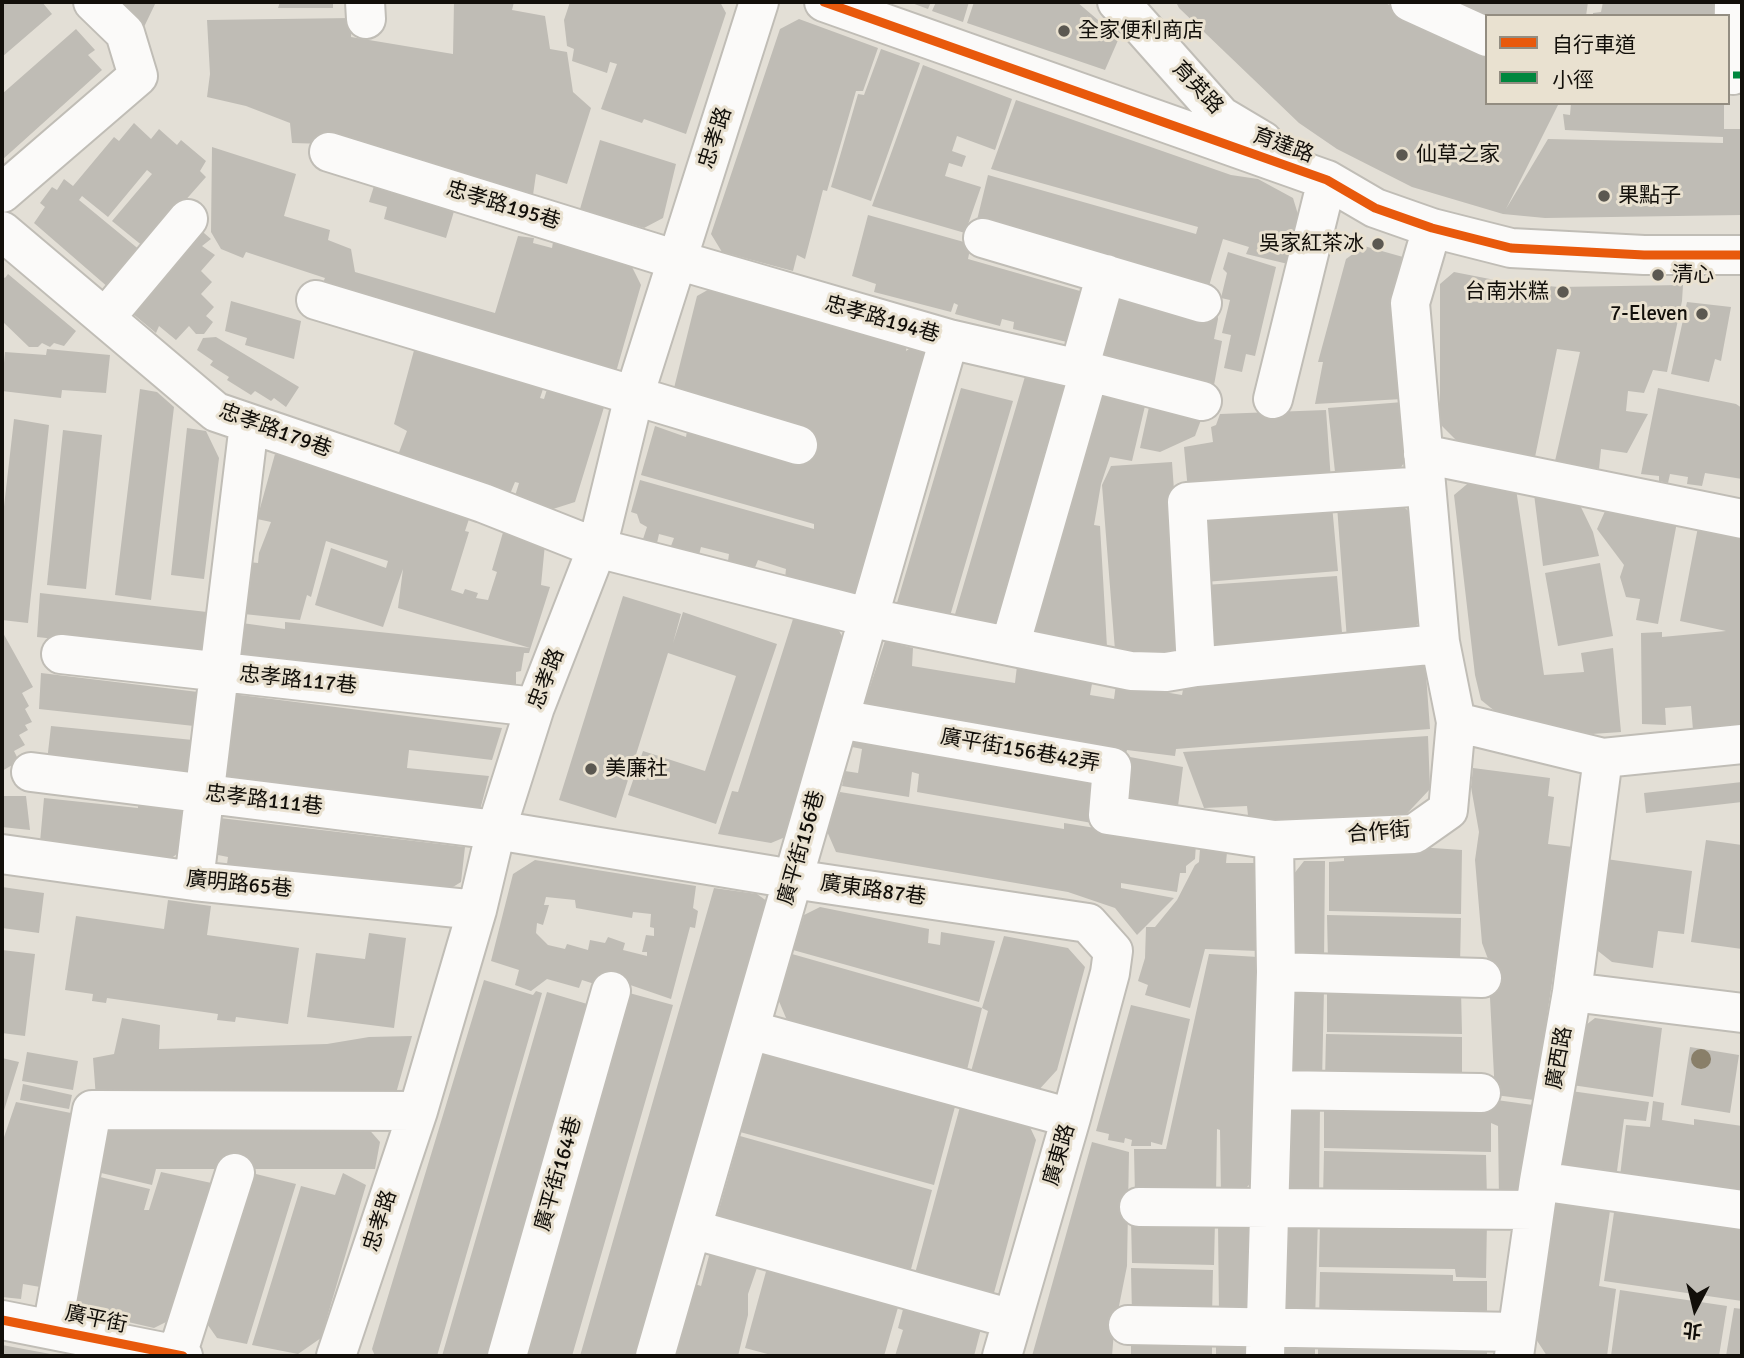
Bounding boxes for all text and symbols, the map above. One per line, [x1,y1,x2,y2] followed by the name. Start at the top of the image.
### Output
[1485,14,1730,105] legend
[1078,18,1204,44] place label: 全家便利商店
[1056,23,1072,39] marker: 全家便利商店
[1552,32,1636,58] text: 自行車道
[1166,56,1228,120] street label: 育英路
[1552,67,1594,93] text: 小徑
[694,104,738,172] street label: 忠孝路
[1249,123,1317,169] street label: 育達路
[1416,142,1500,168] place label: 仙草之家
[1394,147,1410,163] marker: 仙草之家
[443,177,563,235] street label: 忠孝路195巷
[1618,183,1681,209] place label: 果點子
[1596,188,1612,204] marker: 果點子
[1259,231,1364,257] place label: 吳家紅茶冰
[1370,236,1386,252] marker: 吳家紅茶冰
[1672,262,1714,288] place label: 清心
[1650,267,1666,283] marker: 清心
[1465,279,1549,305] place label: 台南米糕
[1555,284,1571,300] marker: 台南米糕
[822,292,942,348] street label: 忠孝路194巷
[1610,301,1688,327] place label: 7-Eleven
[1694,306,1710,322] marker: 7-Eleven
[215,399,335,463] street label: 忠孝路179巷
[524,645,570,713] street label: 忠孝路
[238,662,358,700] street label: 忠孝路117巷
[938,725,1102,777] street label: 廣平街156巷42弄
[605,756,668,782] place label: 美廉社
[583,761,599,777] marker: 美廉社
[204,781,324,821] street label: 忠孝路111巷
[774,788,830,908] street label: 廣平街156巷
[1347,818,1411,848] street label: 合作街
[185,867,293,903] street label: 廣明路65巷
[818,871,928,911] street label: 廣東路87巷
[1542,1025,1578,1091] street label: 廣西路
[531,1114,587,1234] street label: 廣平街164巷
[1039,1121,1081,1189] street label: 廣東路
[359,1187,403,1255] street label: 忠孝路
[1660,1274,1730,1344] north arrow
[63,1301,129,1339] street label: 廣平街
[1682,1317,1703,1343] text: 北

